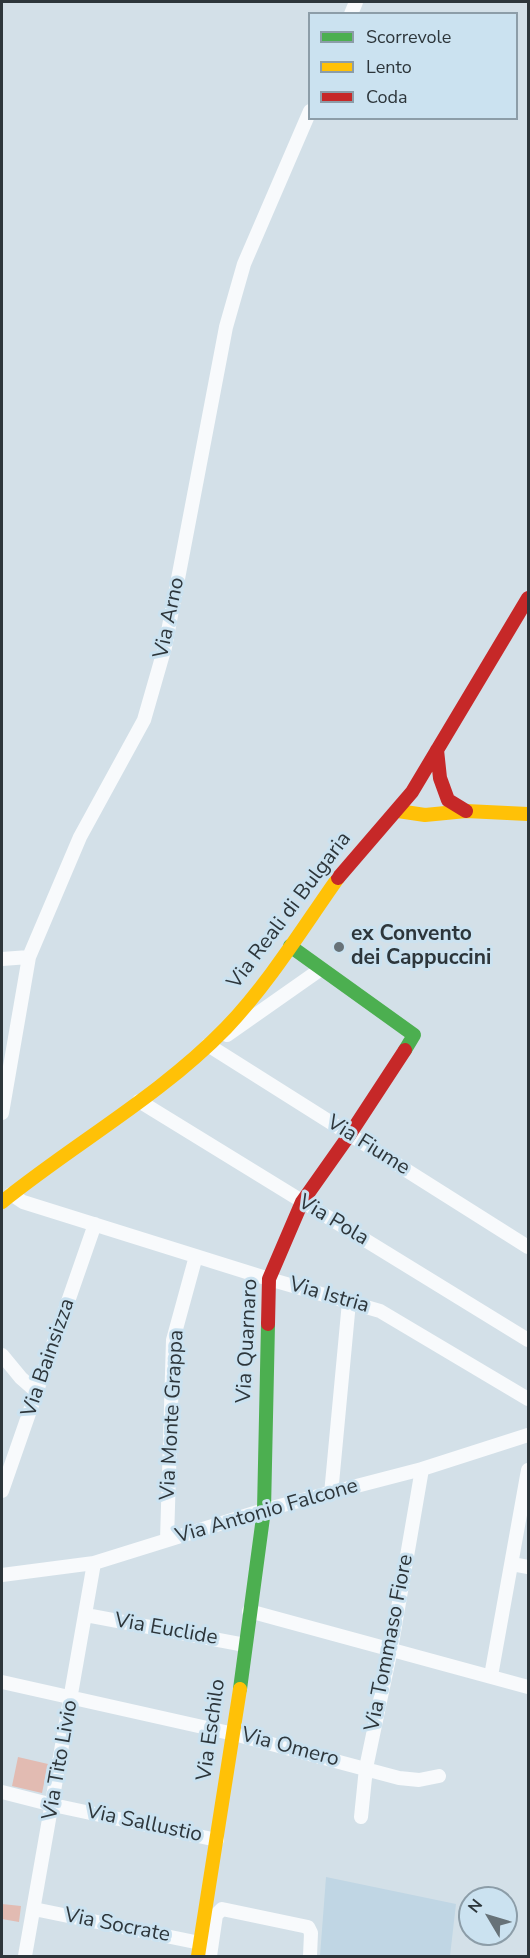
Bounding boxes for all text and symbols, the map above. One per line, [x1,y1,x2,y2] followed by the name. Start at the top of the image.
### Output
[308,12,518,120] legend
[366,25,451,49] text: Scorrevole
[366,55,412,79] text: Lento
[366,85,408,109] text: Coda
[149,575,191,661] street label: Via Arno
[223,828,357,994] street label: Via Reali di Bulgaria
[351,922,491,972] place label: ex Convento dei Cappuccini
[332,940,346,954] marker: ex Convento dei Cappuccini
[322,1111,414,1181] street label: Via Fiume
[293,1190,373,1252] street label: Via Pola
[286,1273,372,1319] street label: Via Istria
[232,1278,264,1404] street label: Via Quarnaro
[17,1296,81,1420] street label: Via Bainsizza
[156,1329,190,1501] street label: Via Monte Grappa
[173,1474,361,1550] street label: Via Antonio Falcone
[361,1553,419,1733] street label: Via Tommaso Fiore
[113,1609,219,1651] street label: Via Euclide
[192,1678,232,1782] street label: Via Eschilo
[38,1698,84,1822] street label: Via Tito Livio
[238,1723,342,1773] street label: Via Omero
[84,1799,204,1849] street label: Via Sallustio
[458,1886,518,1946] north arrow
[463,1895,488,1918] text: N
[62,1903,172,1949] street label: Via Socrate

